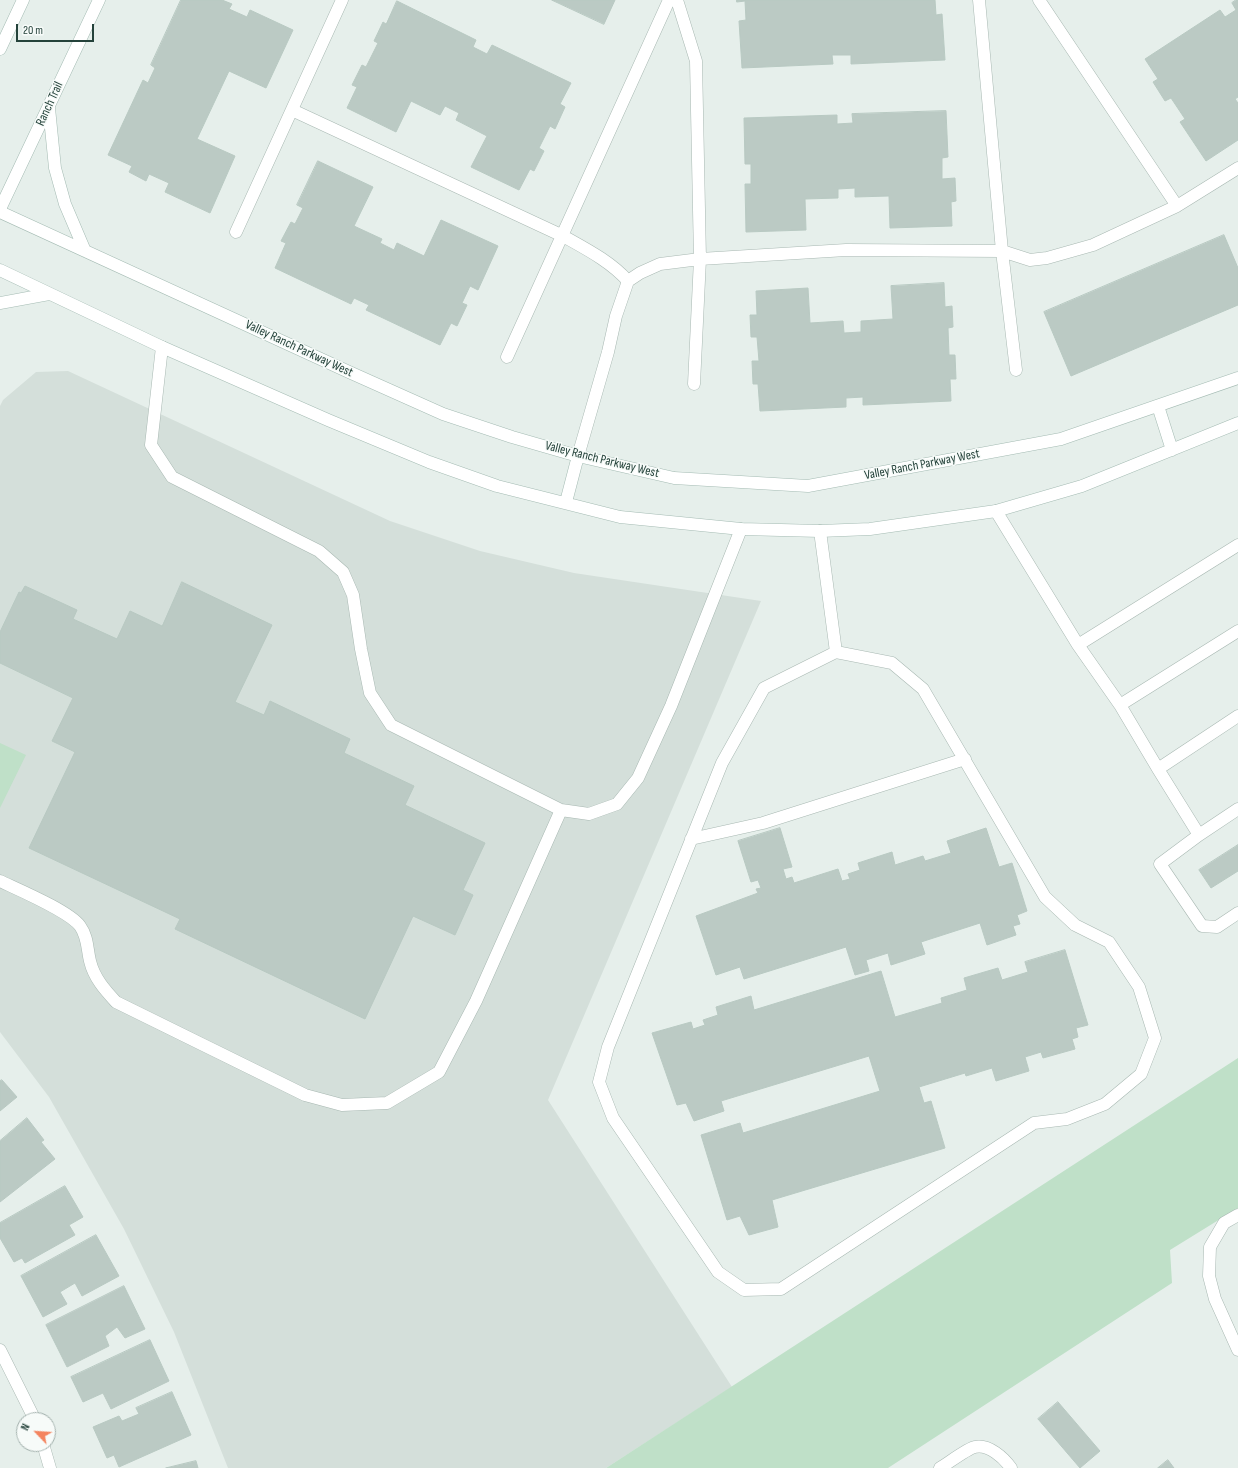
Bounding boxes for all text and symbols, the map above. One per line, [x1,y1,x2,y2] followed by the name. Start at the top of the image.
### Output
[18,16,96,42] scale bar
[23,23,43,38] text: 20 m
[33,79,67,129] street label: Ranch Trail
[243,317,355,381] street label: Valley Ranch Parkway West
[543,438,661,482] street label: Valley Ranch Parkway West
[863,446,981,484] street label: Valley Ranch Parkway West
[16,1412,56,1452] north arrow
[18,1422,33,1433] text: N

